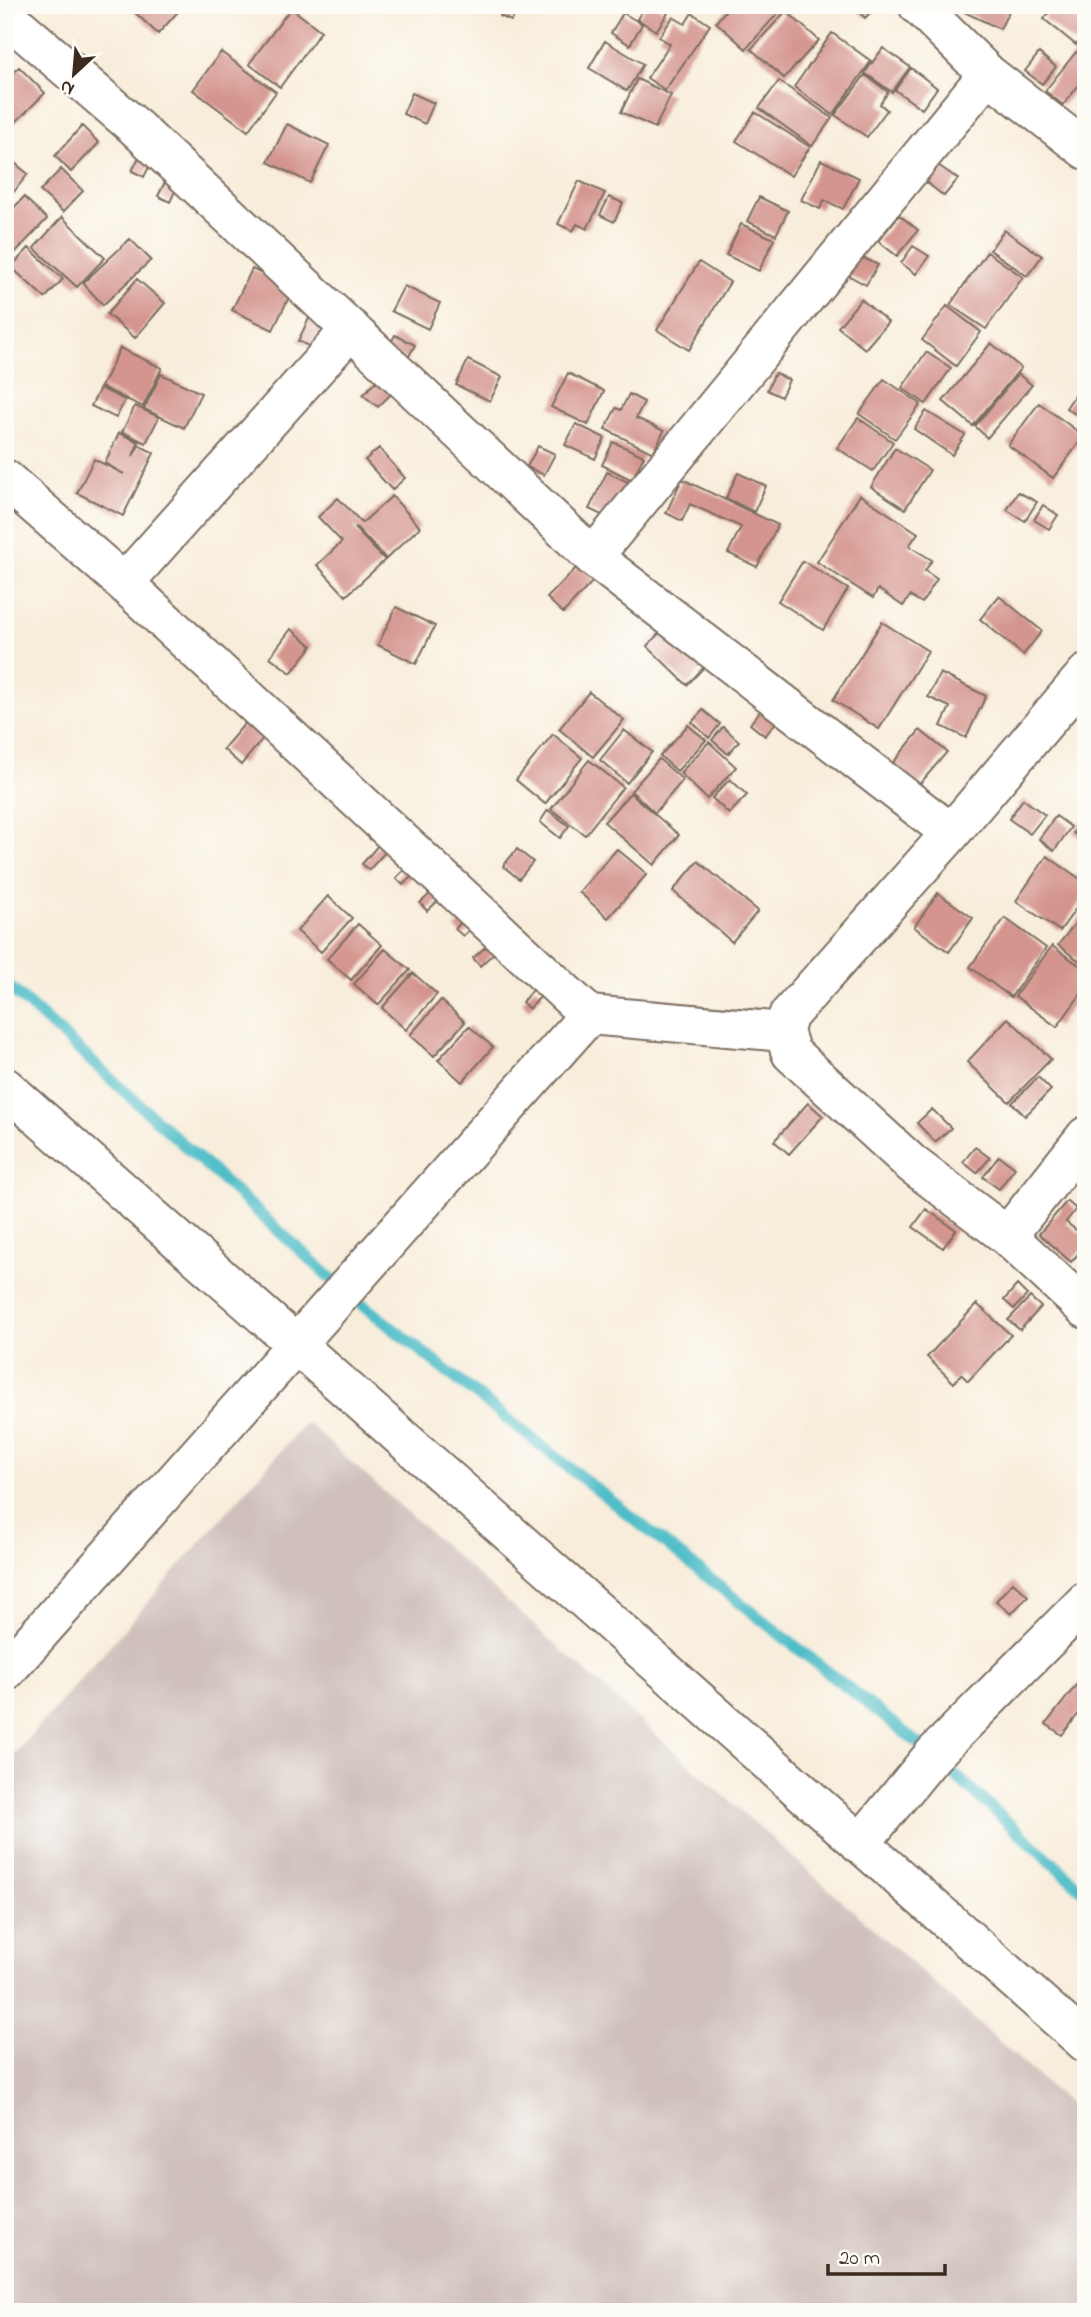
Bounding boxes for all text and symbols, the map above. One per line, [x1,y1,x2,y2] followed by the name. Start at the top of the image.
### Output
[38,38,108,108] north arrow
[56,72,79,102] text: N
[828,2233,946,2277] scale bar
[839,2244,880,2274] text: 20 m

